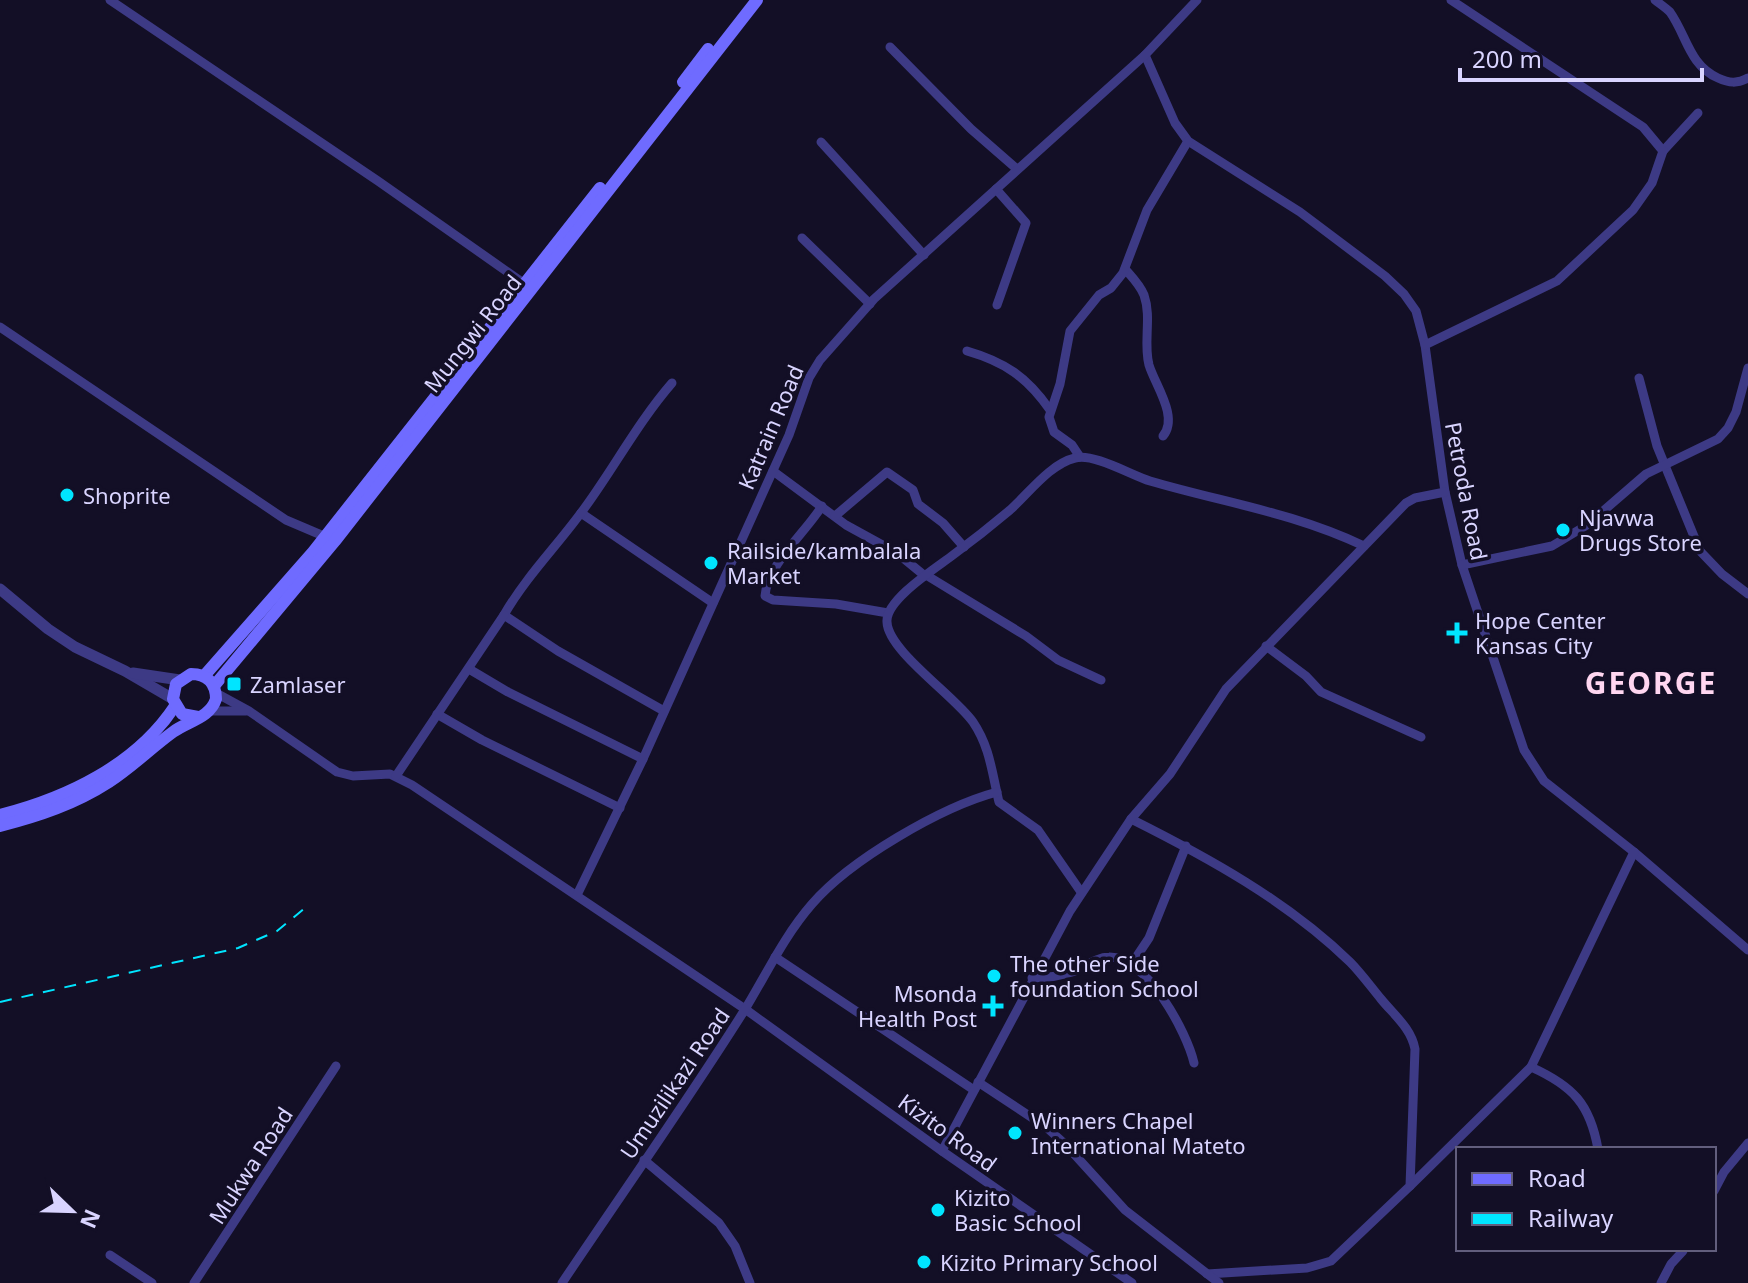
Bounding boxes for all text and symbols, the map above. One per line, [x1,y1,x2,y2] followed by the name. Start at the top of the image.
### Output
[1460,32,1702,82] scale bar
[1472,42,1542,75] text: 200 m
[416,268,528,398] street label: Mungwi Road
[730,360,810,494] street label: Katrain Road
[1439,419,1495,563] street label: Petroda Road
[83,480,171,510] place label: Shoprite
[58,486,76,504] marker: Shoprite
[1579,502,1702,557] place label: Njavwa Drugs Store
[1554,521,1572,539] marker: Njavwa Drugs Store
[727,535,921,590] place label: Railside/kambalala Market
[702,554,720,572] marker: Railside/kambalala Market
[1475,605,1606,660] place label: Hope Center Kansas City
[1446,622,1468,644] marker: Hope Center Kansas City
[1585,662,1717,703] district label: GEORGE
[250,669,346,699] place label: Zamlaser
[225,675,243,693] marker: Zamlaser
[1010,948,1199,1003] place label: The other Side foundation School
[985,967,1003,985] marker: The other Side foundation School
[858,978,977,1033] place label: Msonda Health Post
[984,997,1002,1015] marker: Msonda Health Post
[612,1002,736,1164] street label: Umuzilikazi Road
[893,1086,1003,1178] street label: Kizito Road
[201,1101,299,1229] street label: Mukwa Road
[1031,1105,1246,1160] place label: Winners Chapel International Mateto
[1006,1124,1024,1142] marker: Winners Chapel International Mateto
[1456,1147,1716,1251] legend
[1528,1161,1586,1194] text: Road
[32,1171,112,1251] north arrow
[954,1182,1082,1237] place label: Kizito Basic School
[929,1201,947,1219] marker: Kizito Basic School
[1528,1201,1614,1234] text: Railway
[74,1205,109,1233] text: N
[940,1247,1158,1277] place label: Kizito Primary School
[915,1253,933,1271] marker: Kizito Primary School

